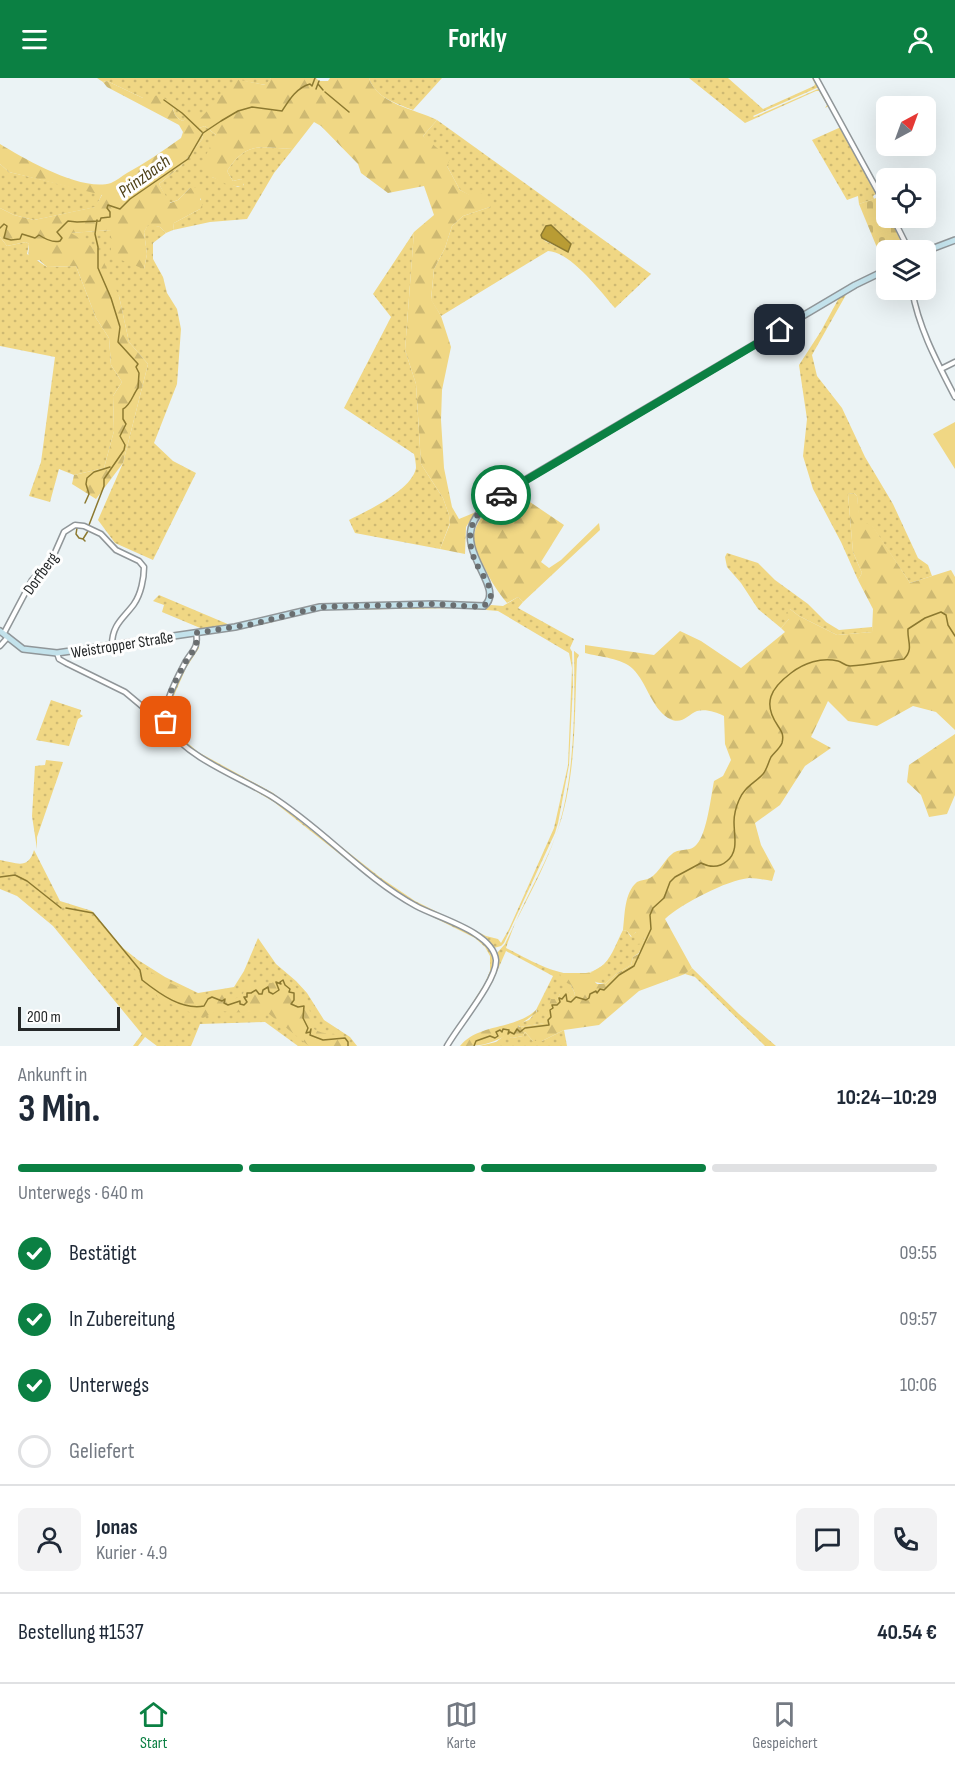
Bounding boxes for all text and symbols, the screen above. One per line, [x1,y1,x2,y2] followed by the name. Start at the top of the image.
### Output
[18,23,51,56] icon: menu
[448,23,507,55] text: Forkly
[904,23,937,56] icon: person
[876,96,936,156] north arrow
[876,96,936,300] map controls
[114,150,175,202] water label: Prinzbach
[876,168,936,228] button: locate
[876,240,936,300] button: layers
[754,304,805,355] pin
[763,313,796,346] icon: home
[471,465,531,525] courier
[485,479,518,512] icon: car
[20,549,63,599] street label: Dorfberg
[70,628,175,663] street label: Weistropper Straße
[140,696,191,747] pin
[149,705,182,738] icon: bag
[18,1004,120,1031] scale bar
[27,1008,61,1027] text: 200 m
[18,1063,87,1087] text: Ankunft in
[837,1084,937,1111] text: 10:24–10:29
[18,1086,100,1133] text: 3 Min.
[18,1181,144,1205] text: Unterwegs · 640 m
[18,1237,51,1270] icon: check
[69,1240,137,1267] text: Bestätigt
[899,1241,937,1265] text: 09:55
[18,1303,51,1336] icon: check
[69,1306,175,1333] text: In Zubereitung
[900,1307,937,1331] text: 09:57
[18,1369,51,1402] icon: check
[69,1372,149,1399] text: Unterwegs
[900,1373,937,1397] text: 10:06
[69,1438,134,1465] text: Geliefert
[18,1508,81,1571] button: person
[796,1508,859,1571] button: chat
[874,1508,937,1571] button: phone
[96,1514,138,1541] text: Jonas
[96,1541,167,1565] text: Kurier · 4.9
[18,1619,144,1646] text: Bestellung #1537
[877,1619,937,1646] text: 40.54 €
[137,1698,170,1753] tab: Start
[445,1698,478,1753] tab: Karte
[752,1698,818,1753] tab: Gespeichert

